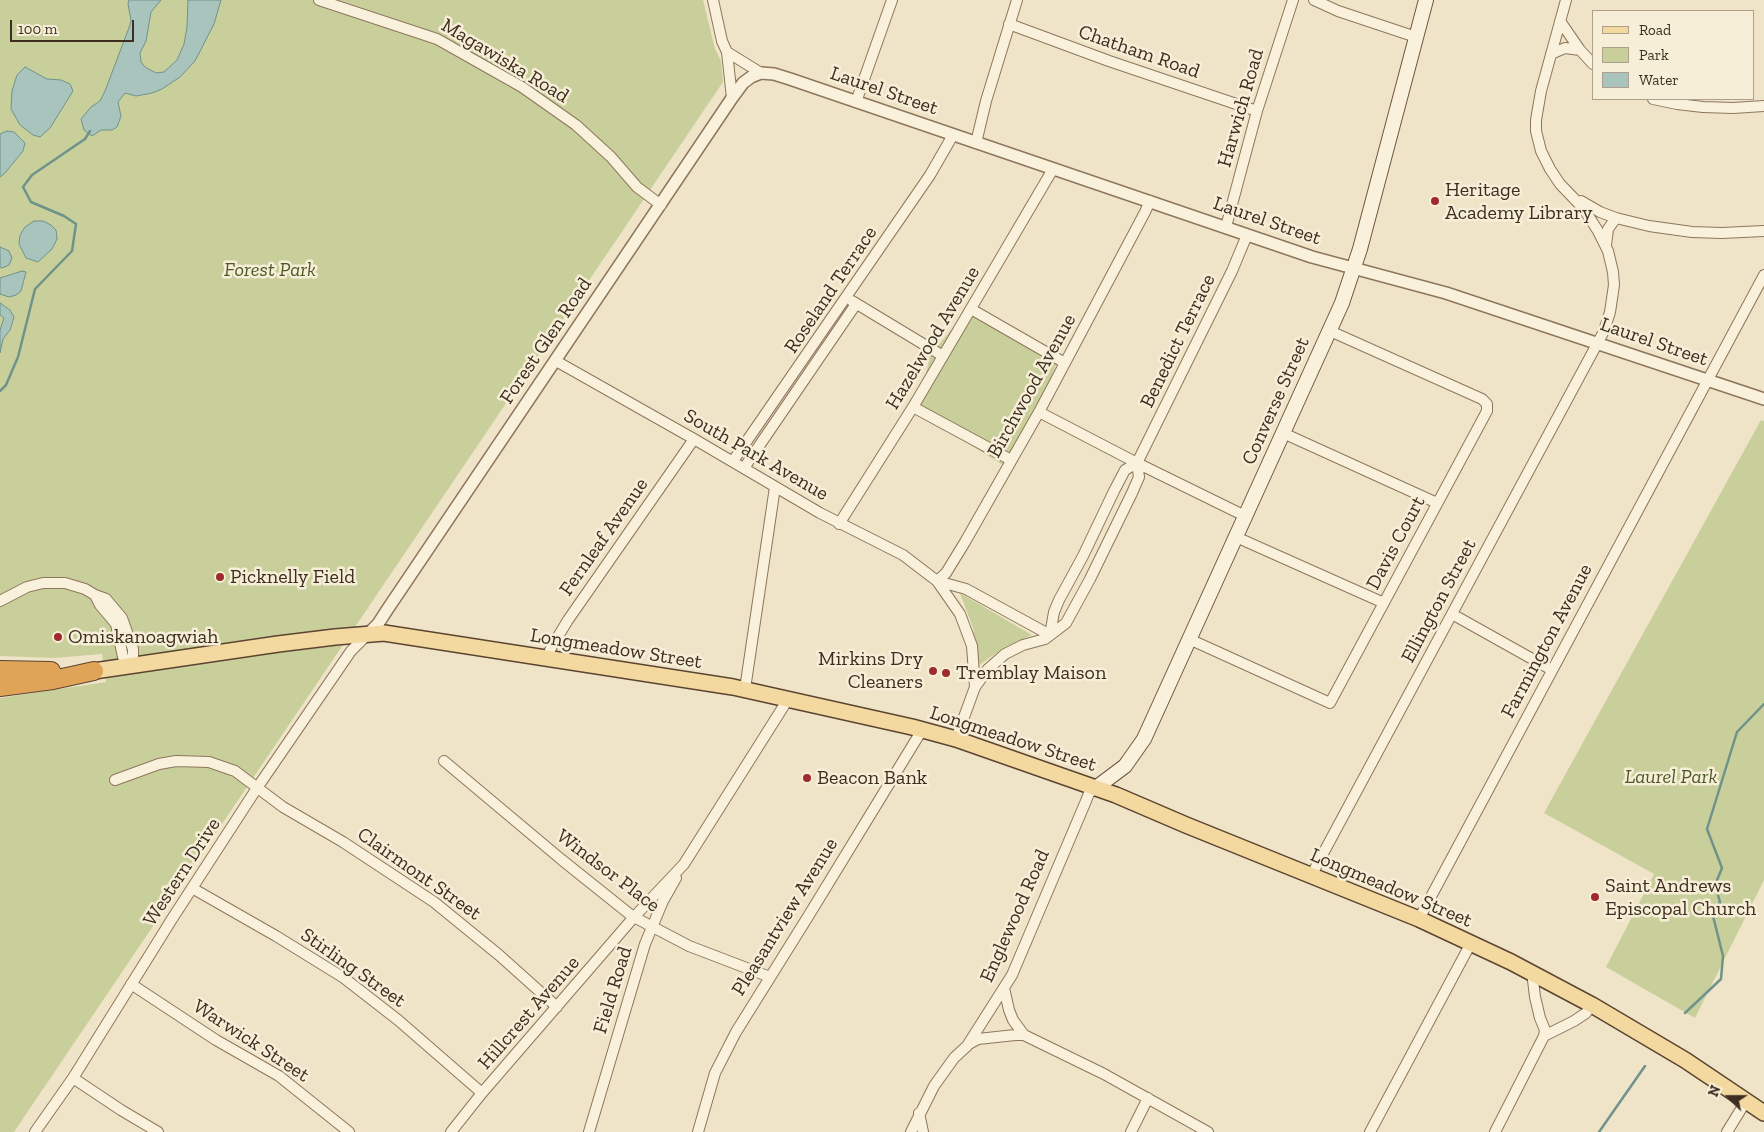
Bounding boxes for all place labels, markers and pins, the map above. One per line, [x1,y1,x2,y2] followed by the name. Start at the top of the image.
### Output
[1445,178,1592,225] place label: Heritage Academy Library
[1429,195,1441,207] marker: Heritage Academy Library
[230,565,355,589] place label: Picknelly Field
[214,571,226,583] marker: Picknelly Field
[68,625,218,649] place label: Omiskanoagwiah
[52,631,64,643] marker: Omiskanoagwiah
[818,647,923,694] place label: Mirkins Dry Cleaners
[956,661,1106,685] place label: Tremblay Maison
[927,665,939,677] marker: Mirkins Dry Cleaners
[940,667,952,679] marker: Tremblay Maison
[817,766,927,790] place label: Beacon Bank
[801,772,813,784] marker: Beacon Bank
[1605,874,1756,921] place label: Saint Andrews Episcopal Church
[1589,891,1601,903] marker: Saint Andrews Episcopal Church

